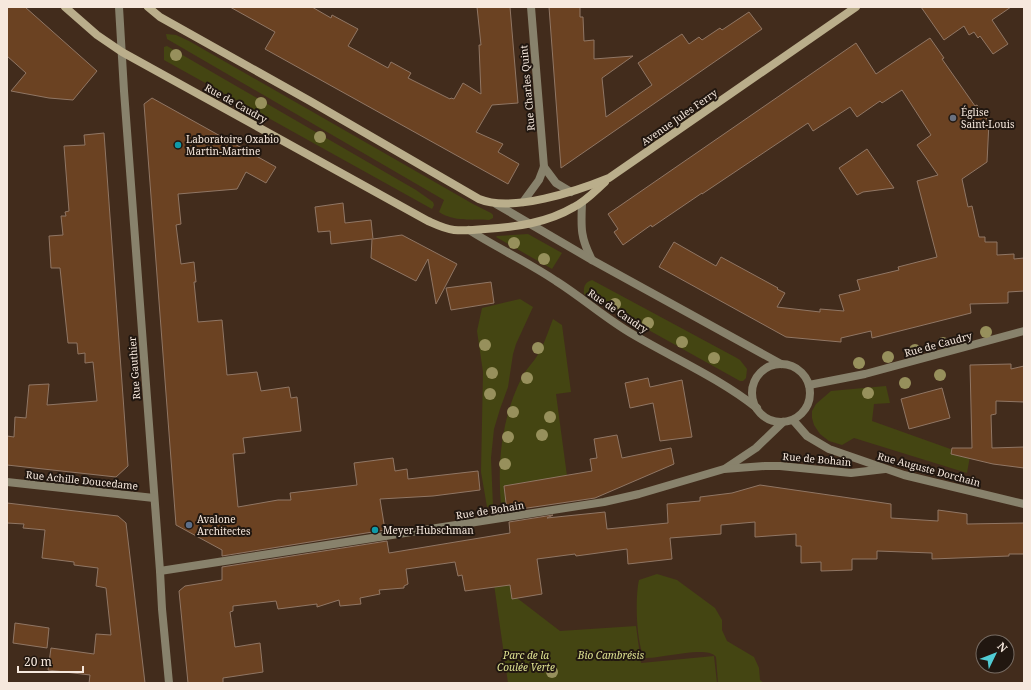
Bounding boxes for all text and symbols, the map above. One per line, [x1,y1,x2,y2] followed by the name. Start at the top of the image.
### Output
[516,44,538,132] street label: Rue Charles Quint
[202,80,270,126] street label: Rue de Caudry
[638,85,720,148] street label: Avenue Jules Ferry
[961,105,1015,131] place label: Église Saint-Louis
[948,113,958,123] marker: Église Saint-Louis
[186,132,279,158] place label: Laboratoire Oxabio Martin-Martine
[173,140,183,150] marker: Laboratoire Oxabio Martin-Martine
[585,286,651,336] street label: Rue de Caudry
[903,328,974,360] street label: Rue de Caudry
[125,336,143,400] street label: Rue Gauthier
[782,449,852,469] street label: Rue de Bohain
[876,449,983,490] street label: Rue Auguste Dorchain
[25,467,139,493] street label: Rue Achille Doucedame
[455,498,526,522] street label: Rue de Bohain
[197,512,251,538] place label: Avalone Architectes
[184,520,194,530] marker: Avalone Architectes
[383,523,474,537] place label: Meyer Hubschman
[370,525,380,535] marker: Meyer Hubschman
[975,634,1015,674] north arrow
[994,639,1011,655] text: N
[18,648,83,674] scale bar
[497,648,555,674] park label: Parc de la Coulée Verte
[577,648,645,662] park label: Bio Cambrésis
[24,653,52,670] text: 20 m

